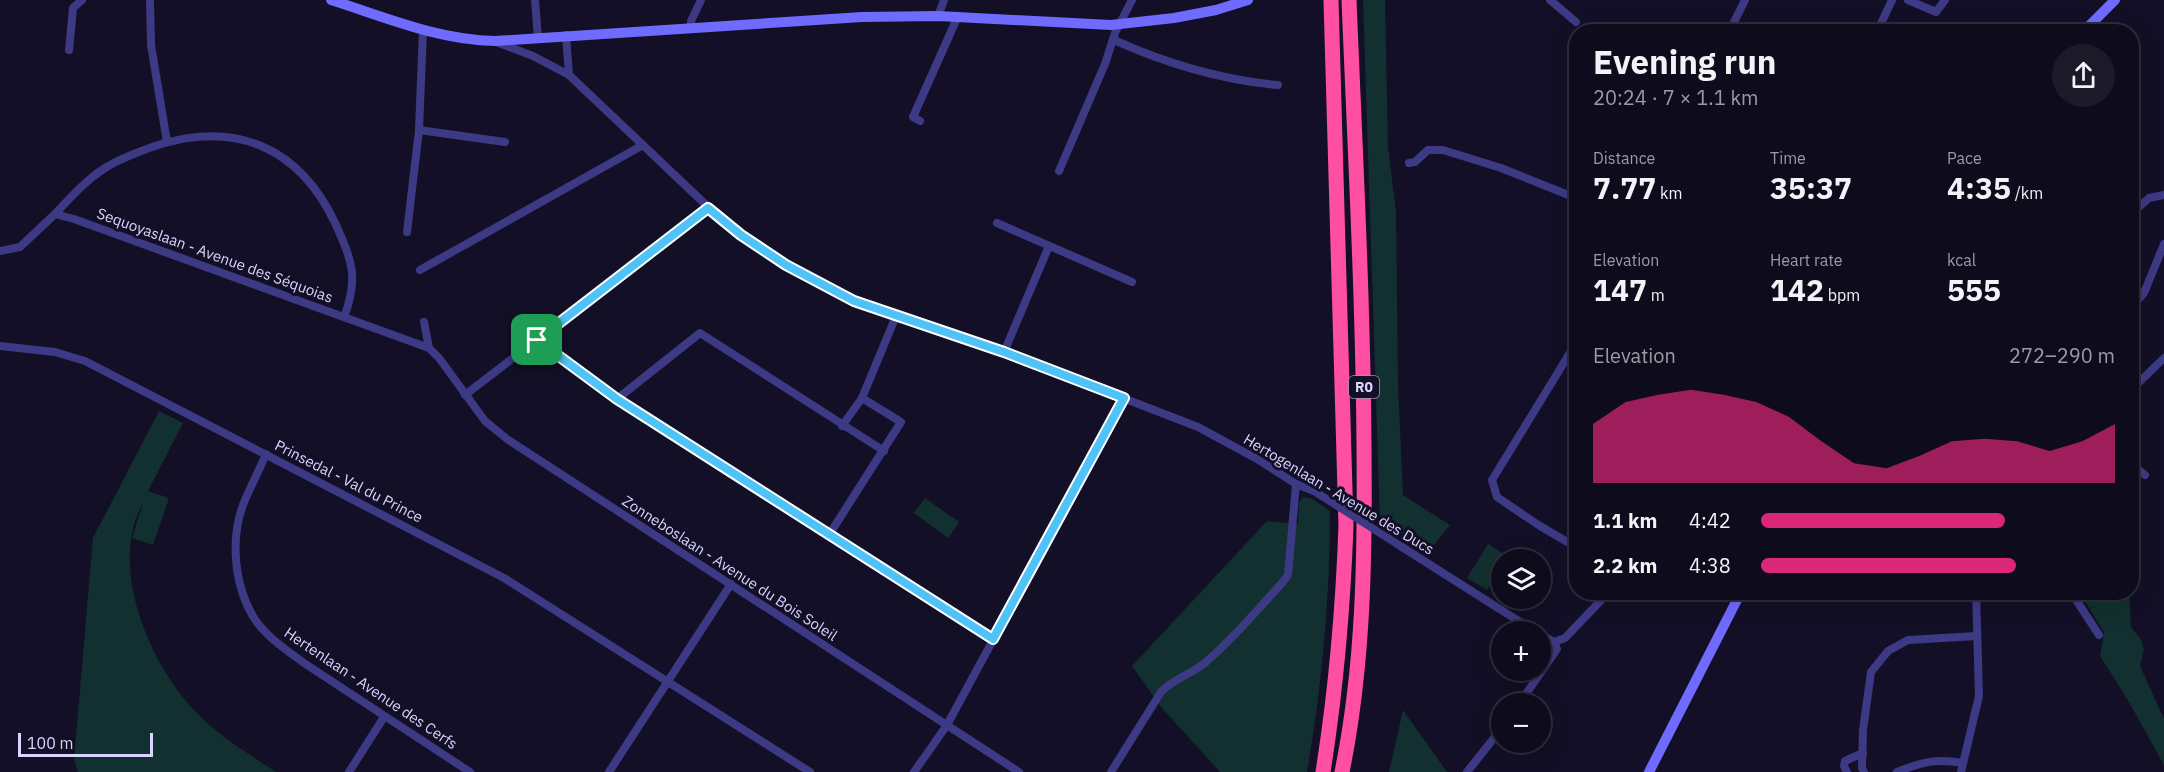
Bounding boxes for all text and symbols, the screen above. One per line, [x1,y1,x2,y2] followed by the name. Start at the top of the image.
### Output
[1593,40,1777,83] text: Evening run
[2052,44,2115,107] button: share
[1593,84,1758,111] text: 20:24 · 7 × 1.1 km
[1593,148,1655,168] text: Distance
[1770,148,1806,168] text: Time
[1947,148,1982,168] text: Pace
[1593,168,1656,207] text: 7.77
[1770,168,1852,207] text: 35:37
[1947,168,2011,207] text: 4:35
[1656,183,1683,203] text: km
[2011,183,2043,203] text: /km
[94,203,336,307] street label: Sequoyaslaan - Avenue des Séquoias
[1593,250,1659,270] text: Elevation
[1770,250,1843,270] text: Heart rate
[1947,250,1976,270] text: kcal
[1593,270,1647,309] text: 147
[1770,270,1824,309] text: 142
[1947,270,2001,309] text: 555
[1647,285,1665,305] text: m
[1824,285,1860,305] text: bpm
[511,314,562,365] pin
[520,323,553,356] icon: arrive
[1593,342,1676,369] text: Elevation
[2009,342,2115,369] text: 272–290 m
[1349,376,1379,398] road number: R0
[1240,429,1438,559] street label: Hertogenlaan - Avenue des Ducs
[272,435,426,527] street label: Prinsedal - Val du Prince
[619,491,841,645] street label: Zonneboslaan - Avenue du Bois Soleil
[1593,507,1657,534] text: 1.1 km
[1689,507,1731,534] text: 4:42
[1491,549,1551,753] map controls
[1491,549,1551,609] button: layers
[1593,552,1657,579] text: 2.2 km
[1689,552,1731,579] text: 4:38
[1491,621,1551,681] button: +
[281,623,461,753] street label: Hertenlaan - Avenue des Cerfs
[1491,693,1551,753] button: −
[18,730,153,758] scale bar
[27,733,74,753] text: 100 m

